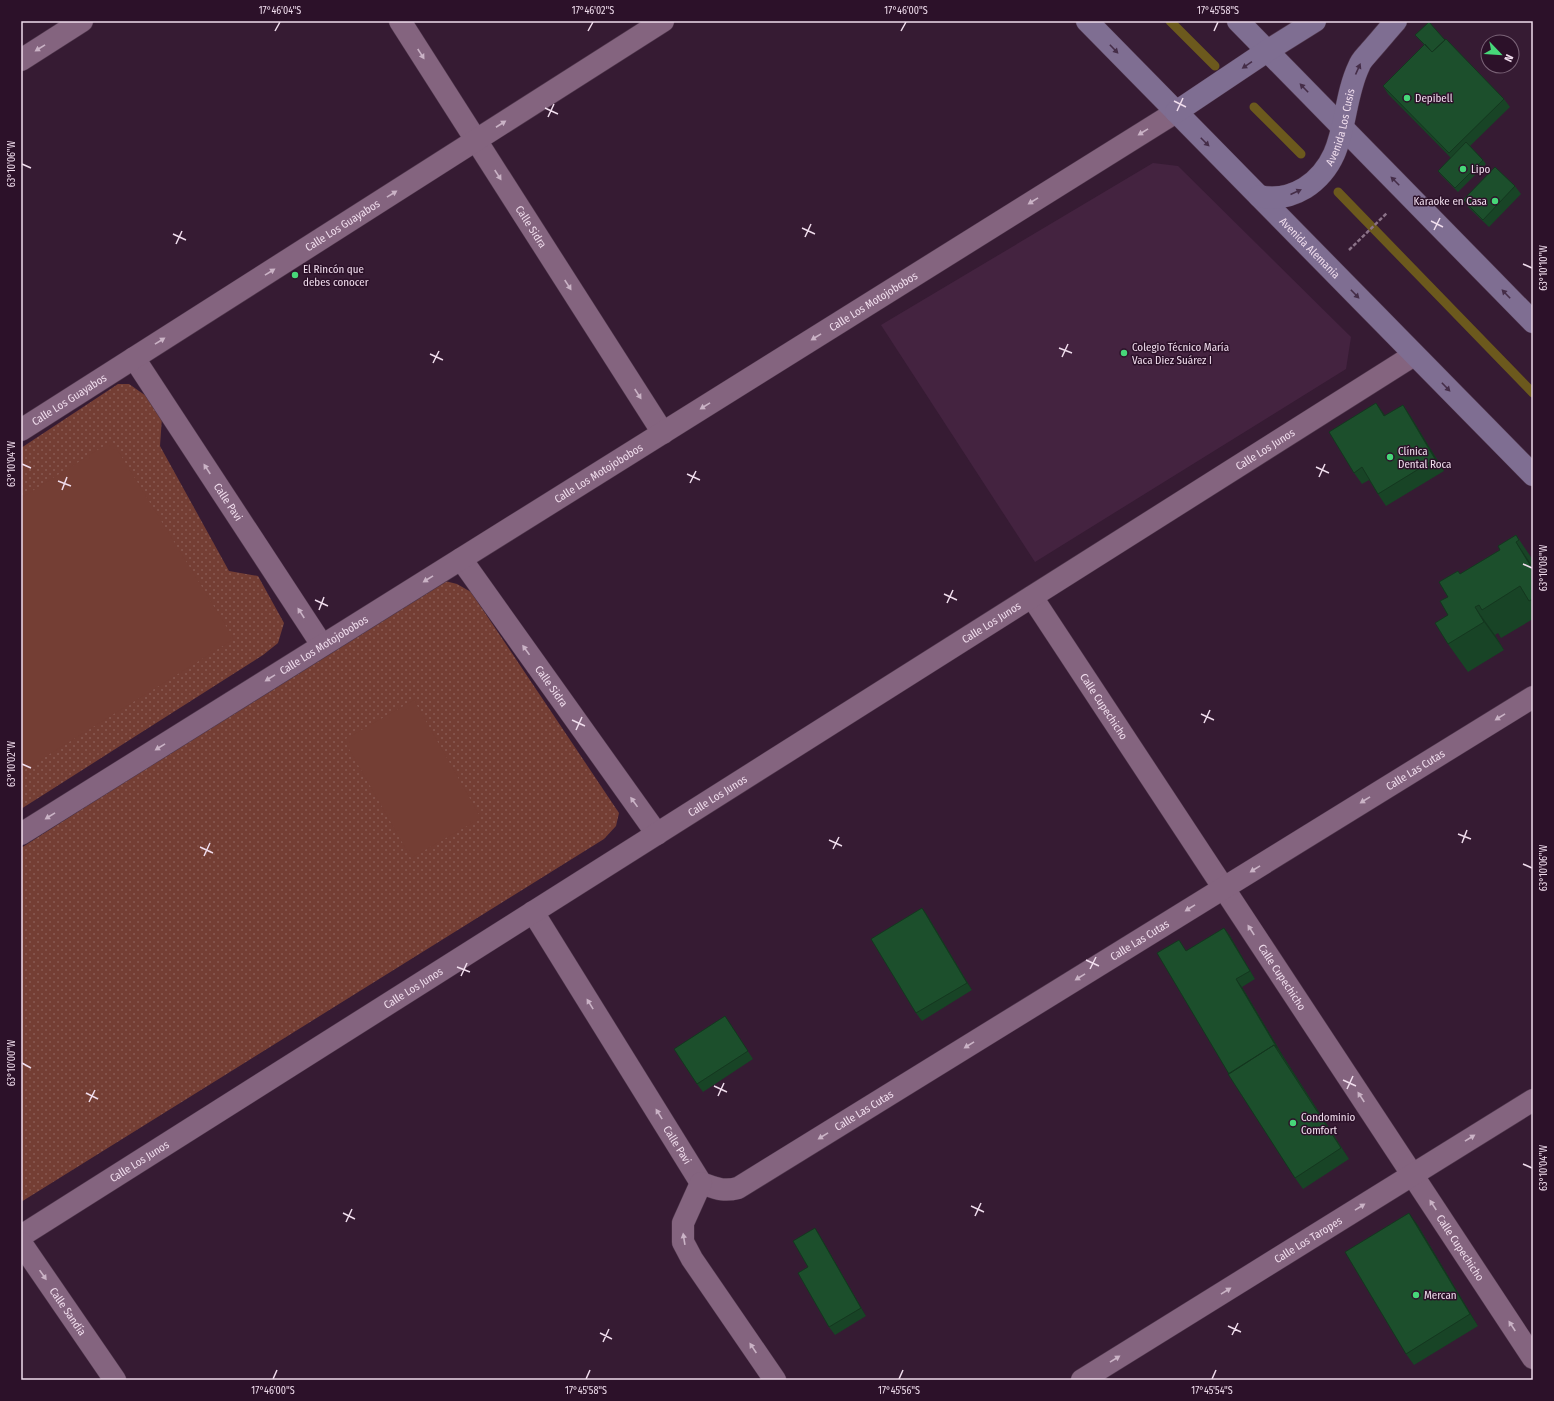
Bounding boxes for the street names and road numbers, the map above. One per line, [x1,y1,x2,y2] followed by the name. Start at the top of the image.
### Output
[1323,87,1357,168] street label: Avenida Los Cusis
[303,197,382,254] street label: Calle Los Guayabos
[513,203,550,250] street label: Calle Sidra
[1277,215,1343,281] street label: Avenida Alemania
[827,269,920,334] street label: Calle Los Motojobobos
[29,371,109,428] street label: Calle Los Guayabos
[1233,426,1297,473] street label: Calle Los Junos
[552,440,645,506] street label: Calle Los Motojobobos
[211,480,245,523] street label: Calle Pavi
[959,599,1023,646] street label: Calle Los Junos
[277,612,371,677] street label: Calle Los Motojobobos
[532,663,571,709] street label: Calle Sidra
[1078,671,1131,742] street label: Calle Cupechicho
[1383,747,1447,793] street label: Calle Las Cutas
[685,772,750,819] street label: Calle Los Junos
[1108,917,1172,963] street label: Calle Las Cutas
[1256,941,1309,1013] street label: Calle Cupechicho
[381,964,445,1011] street label: Calle Los Junos
[832,1087,896,1133] street label: Calle Las Cutas
[661,1123,694,1167] street label: Calle Pavi
[107,1138,172,1185] street label: Calle Los Junos
[1434,1212,1487,1283] street label: Calle Cupechicho
[1272,1214,1345,1266] street label: Calle Los Taropes
[47,1285,89,1338] street label: Calle Sandía

